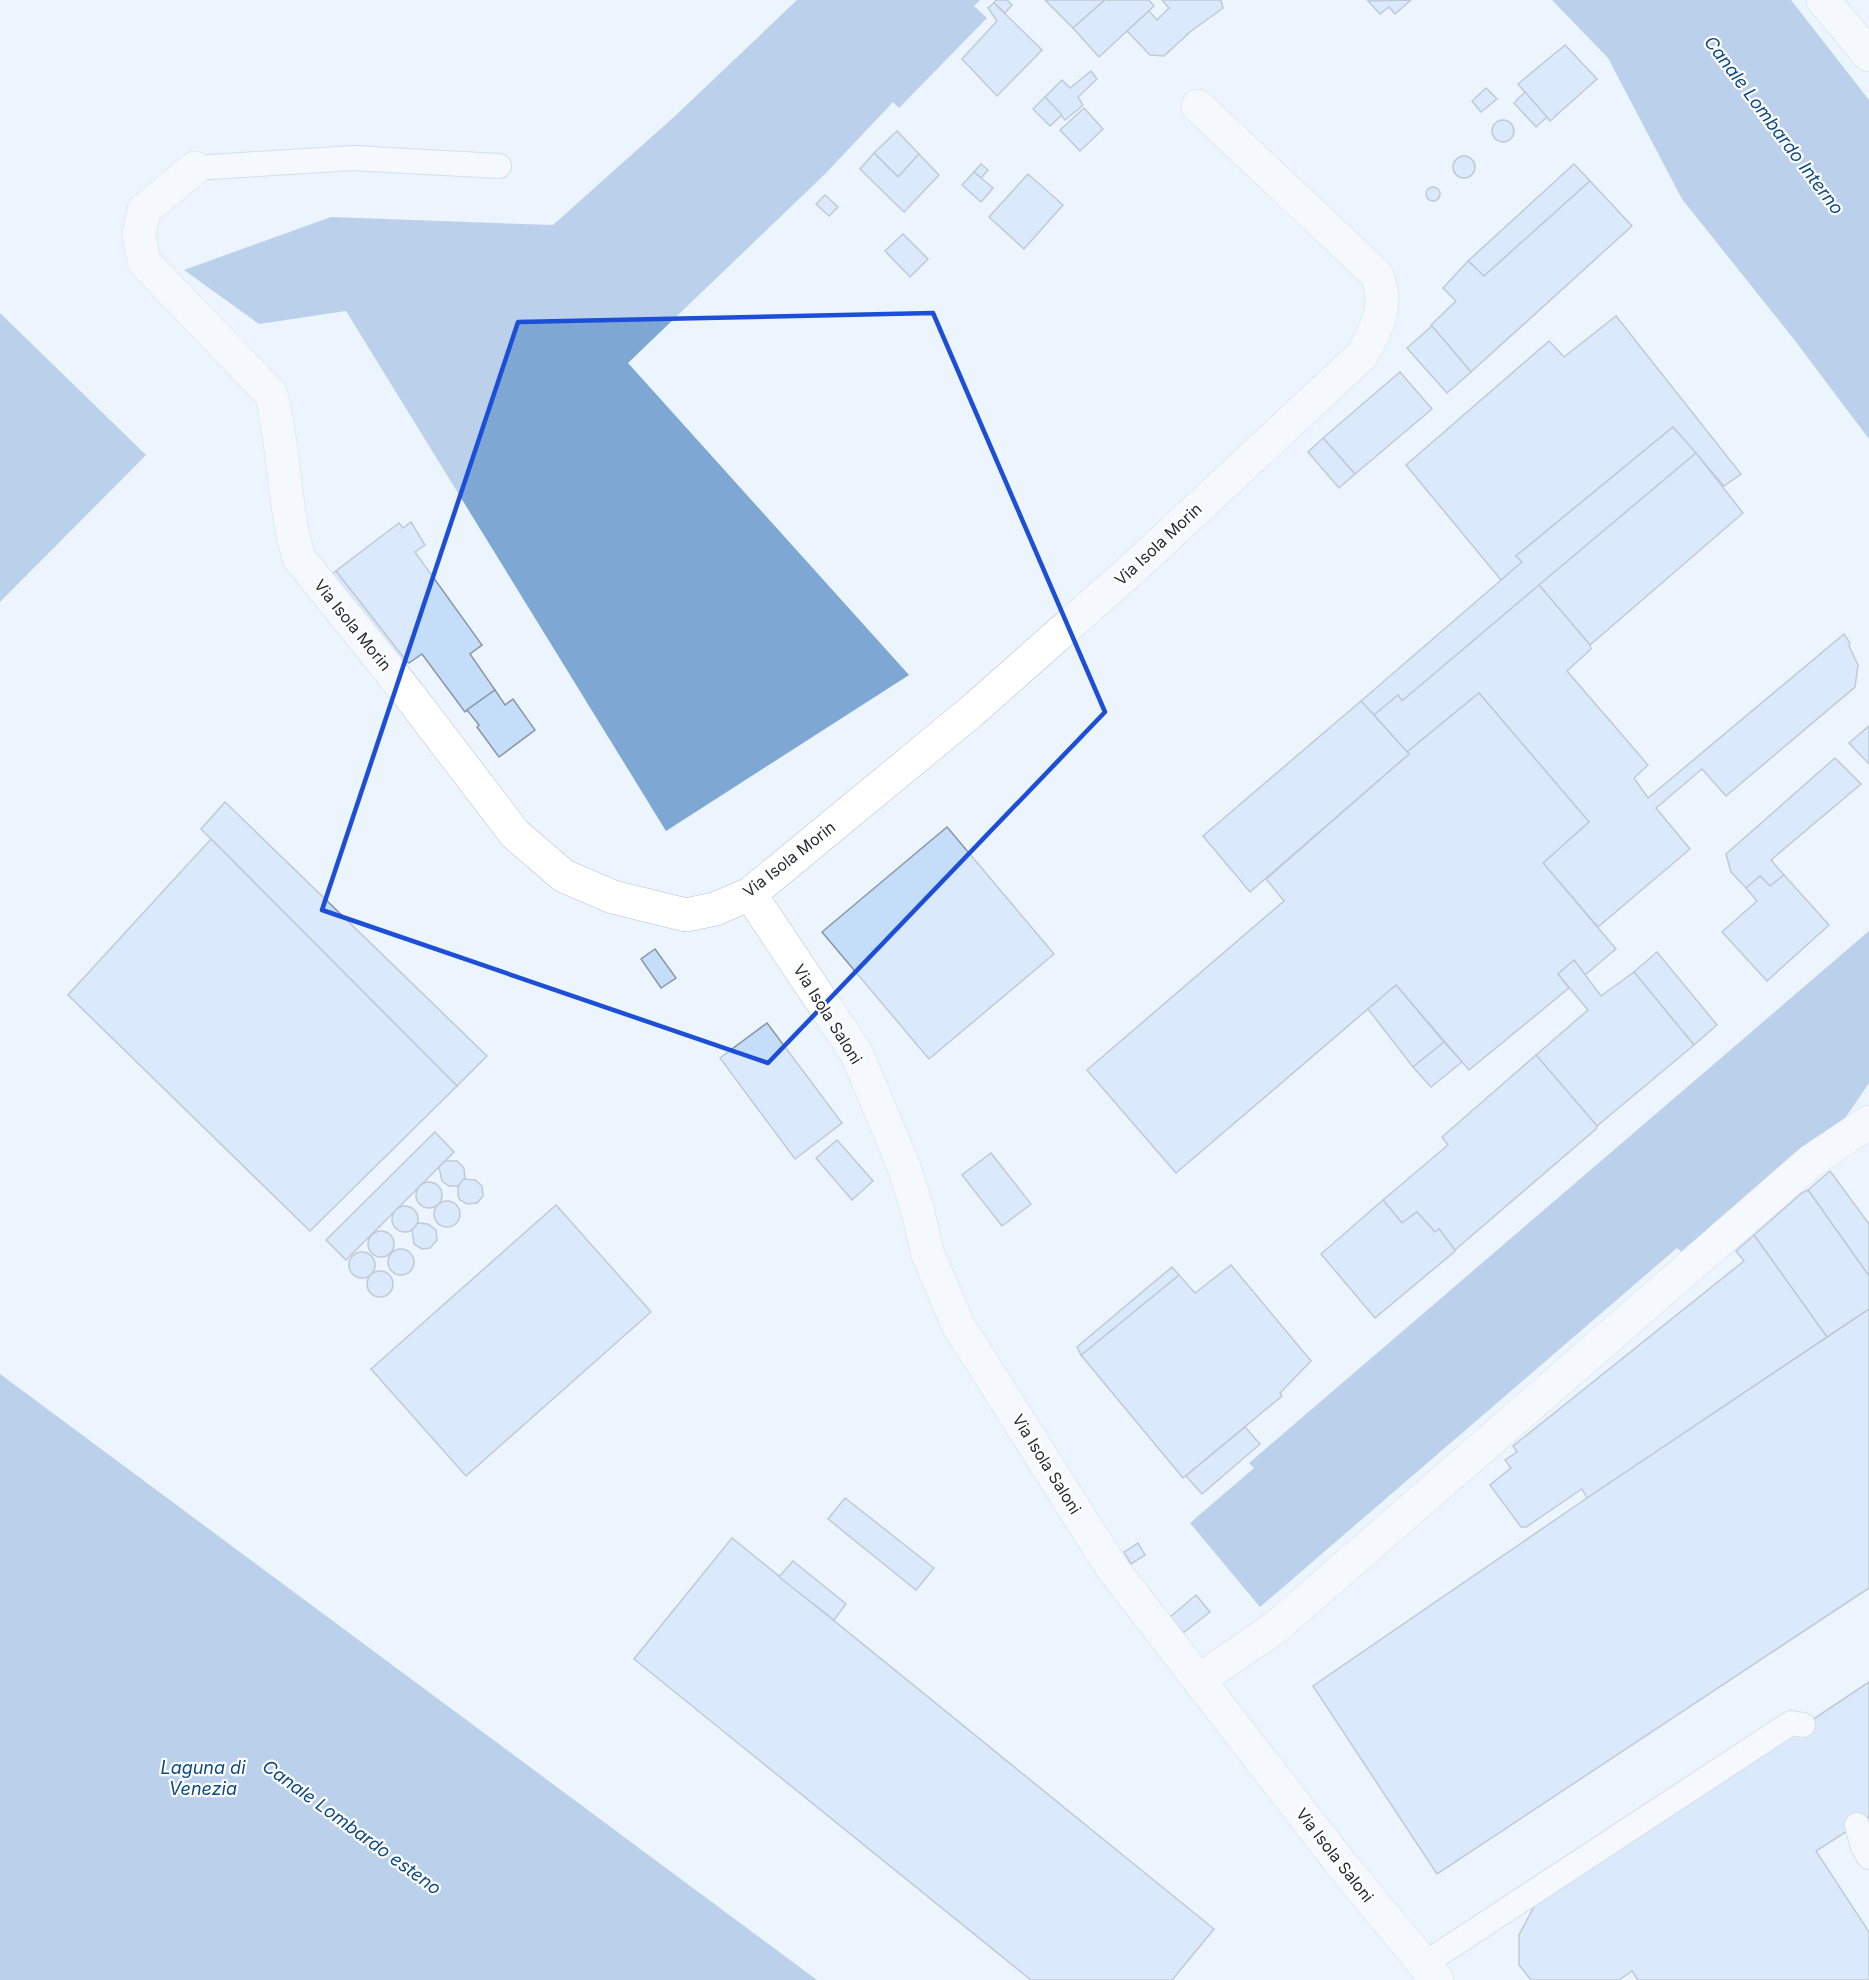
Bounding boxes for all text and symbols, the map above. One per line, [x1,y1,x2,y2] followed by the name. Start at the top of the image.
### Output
[1700,32,1848,218] water label: Canale Lombardo Interno
[1110,499,1206,589] street label: Via Isola Morin
[310,575,396,675] street label: Via Isola Morin
[739,817,839,901] street label: Via Isola Morin
[789,960,867,1068] street label: Via Isola Saloni
[1008,1410,1086,1518] street label: Via Isola Saloni
[259,1755,445,1899] water label: Canale Lombardo esteno
[160,1757,246,1799] water label: Laguna di Venezia
[1292,1804,1378,1906] street label: Via Isola Saloni

